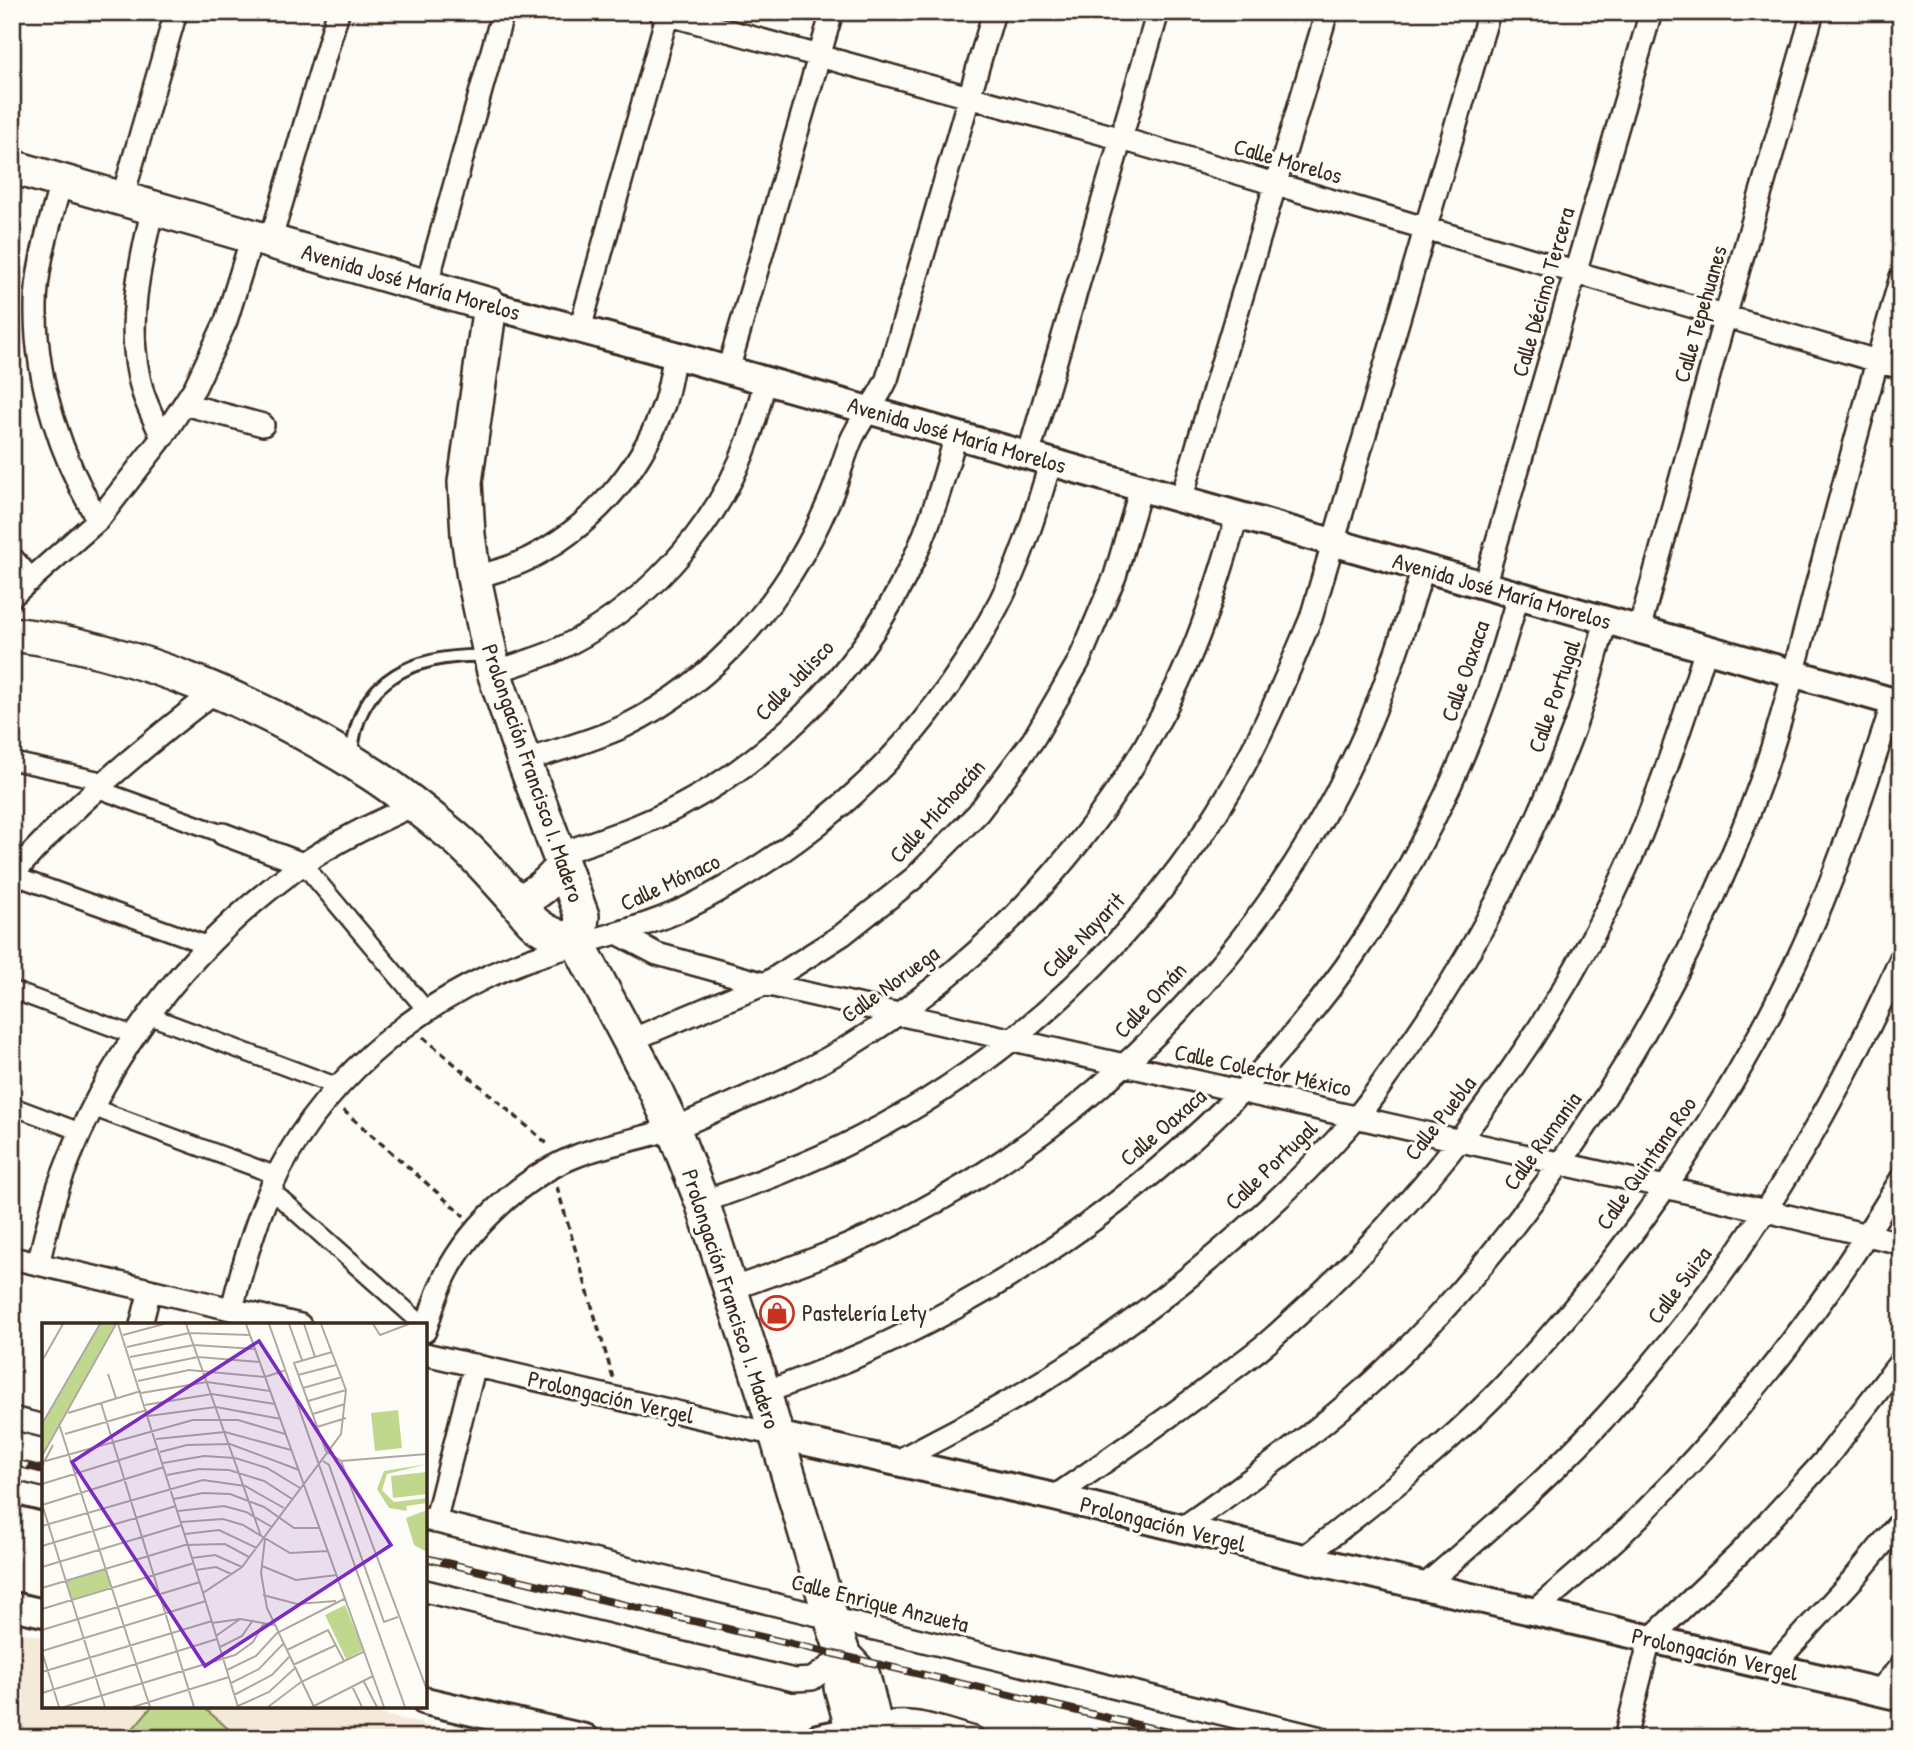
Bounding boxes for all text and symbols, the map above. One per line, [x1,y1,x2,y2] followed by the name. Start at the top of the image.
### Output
[1230,130,1346,191] street label: Calle Morelos
[1503,203,1582,380] street label: Calle Décimo Tercera
[298,236,524,328] street label: Avenida José María Morelos
[1665,242,1734,386] street label: Calle Tepehuanes
[844,389,1070,481] street label: Avenida José María Morelos
[1389,545,1615,637] street label: Avenida José María Morelos
[1433,616,1496,726] street label: Calle Oaxaca
[747,632,840,727] street label: Calle Jalisco
[1520,634,1588,757] street label: Calle Portugal
[475,640,592,906] street label: Prolongación Francisco I. Madero
[882,752,992,869] street label: Calle Michoacán
[615,845,725,918] street label: Calle Mónaco
[1034,884,1132,984] street label: Calle Nayarit
[835,938,945,1030] street label: Calle Noruega
[1106,955,1193,1045] street label: Calle Omán
[1172,1036,1354,1103] street label: Calle Colector México
[1397,1069,1483,1167] street label: Calle Puebla
[1113,1080,1212,1173] street label: Calle Oaxaca
[1495,1085,1588,1196] street label: Calle Rumania
[1588,1090,1703,1236] street label: Calle Quintana Roo
[1218,1112,1324,1217] street label: Calle Portugal
[675,1165,788,1433] street label: Prolongación Francisco I. Madero
[1639,1240,1718,1330] street label: Calle Suiza
[758,1294,796,1332] shop icon: Pastelería Lety
[802,1297,927,1328] place label: Pastelería Lety
[42,1323,427,1708] inset map
[525,1362,698,1431] street label: Prolongación Vergel
[1077,1488,1250,1559] street label: Prolongación Vergel
[788,1566,972,1640] street label: Calle Enrique Anzueta
[1629,1619,1802,1688] street label: Prolongación Vergel

